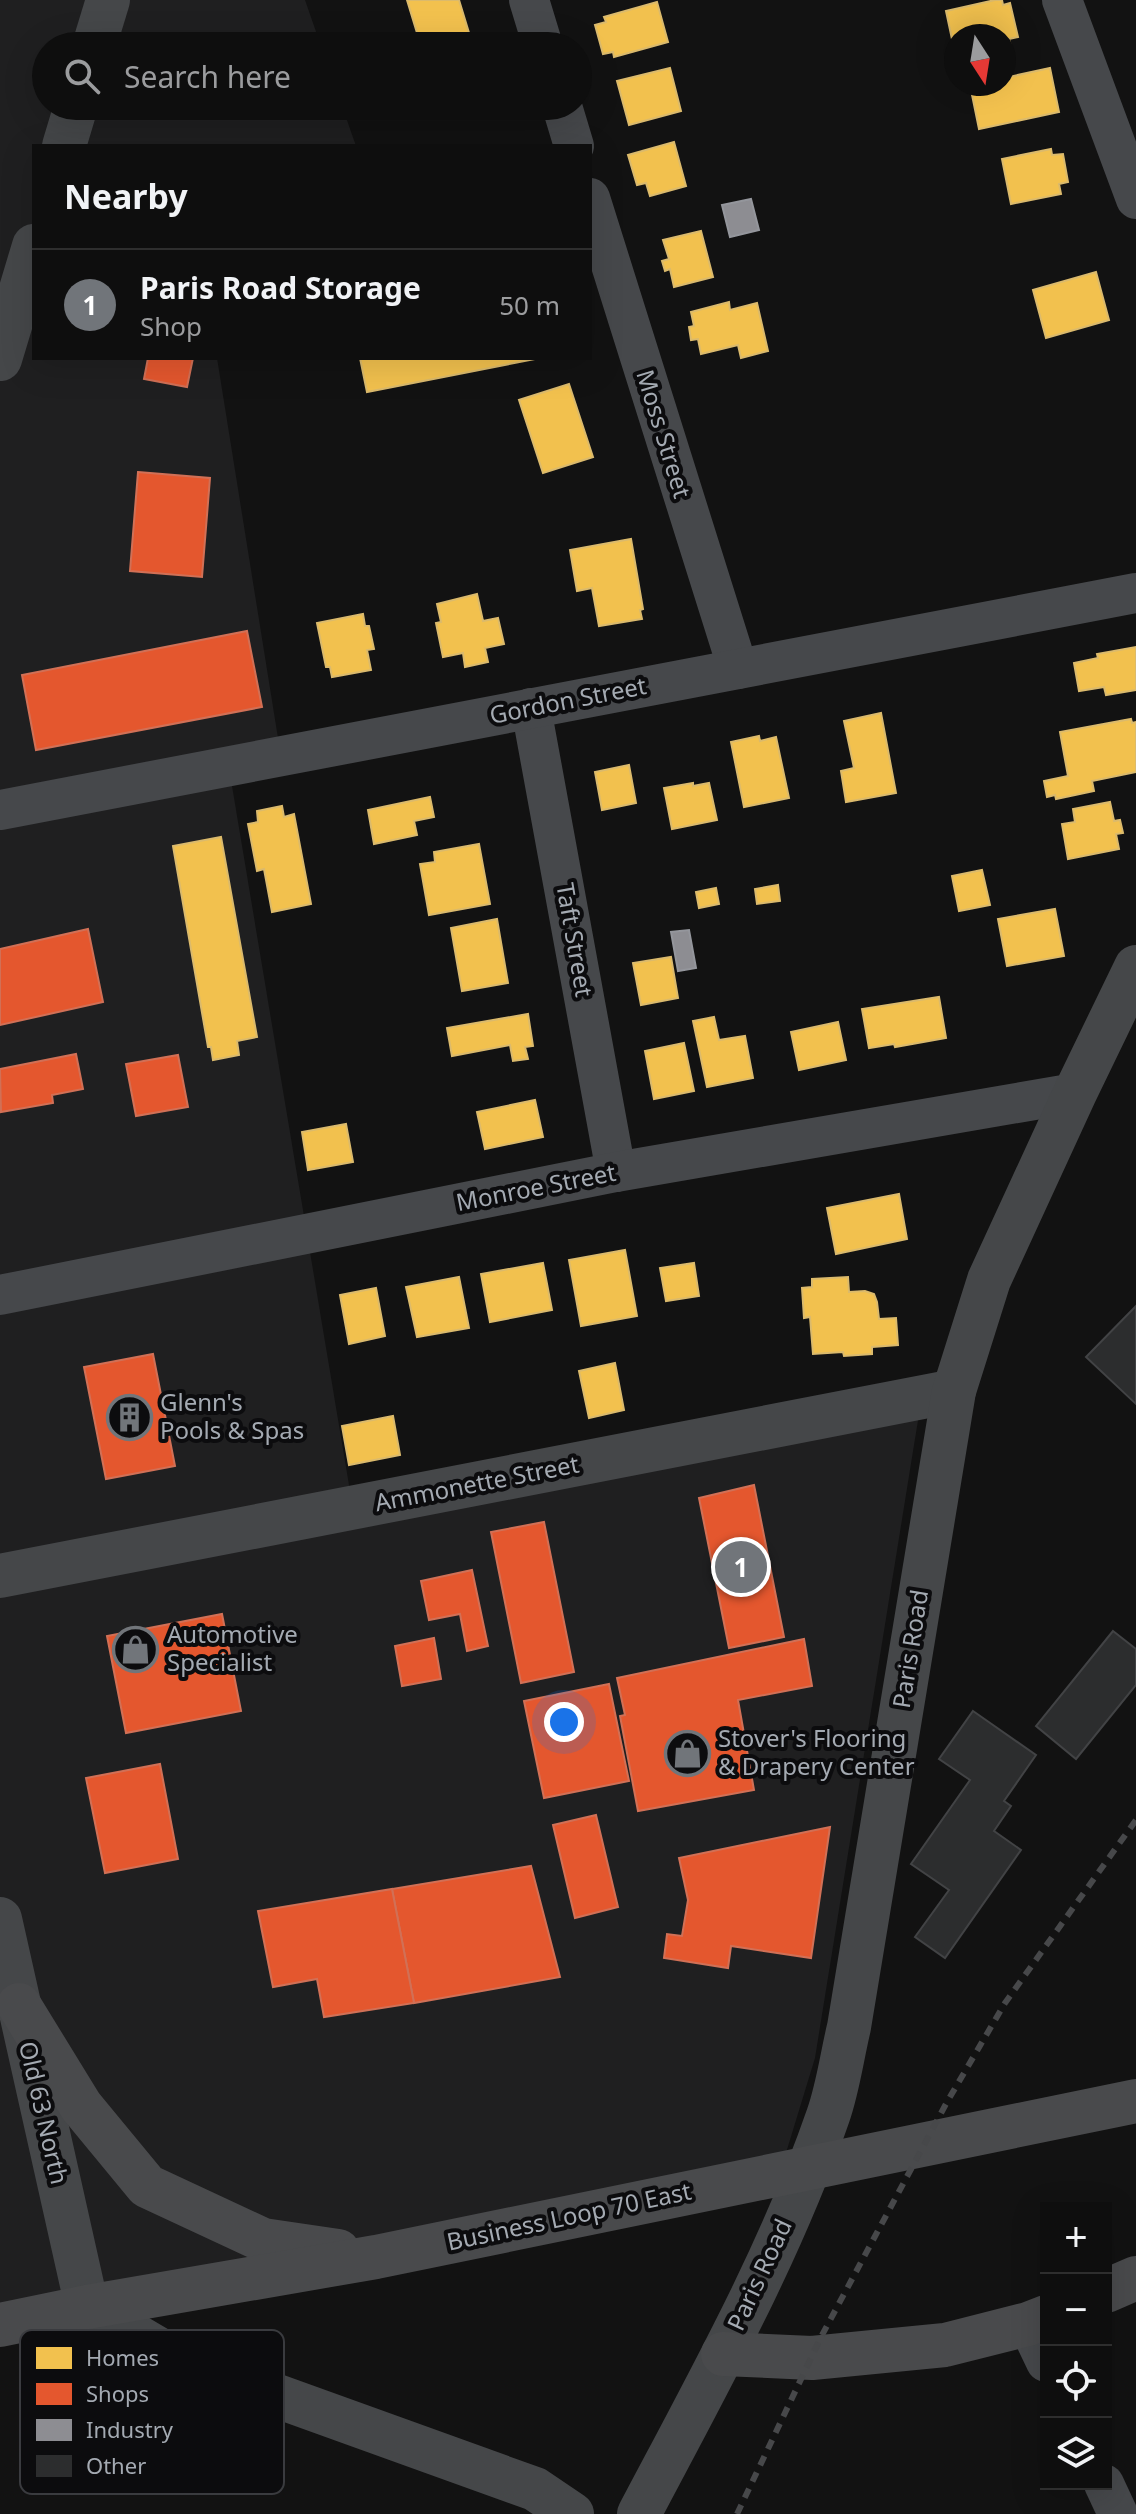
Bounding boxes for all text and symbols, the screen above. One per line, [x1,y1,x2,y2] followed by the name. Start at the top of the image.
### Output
[944,24,1016,96] north arrow
[32,32,592,120] search box
[60,54,104,98] icon: search
[124,56,291,97] text: Search here
[64,173,188,219] text: Nearby
[140,267,421,308] text: Paris Road Storage
[83,287,97,323] text: 1
[499,287,560,323] text: 50 m
[140,308,202,344] text: Shop
[629,365,700,502] street label: Moss Street
[487,668,649,731] street label: Gordon Street
[549,880,602,1000] street label: Taft Street
[453,1155,619,1218] street label: Monroe Street
[160,1385,304,1446] place label: Glenn's Pools & Spas
[105,1393,153,1441] building icon: Glenn's Pools & Spas
[372,1446,582,1518] street label: Ammonette Street
[715,1537,767,1597] pin: 1
[884,1587,935,1710] street label: Paris Road
[167,1617,298,1678] place label: Automotive Specialist
[112,1625,160,1673] shop icon: Automotive Specialist
[544,1702,584,1742] your location
[718,1721,915,1782] place label: Stover's Flooring & Drapery Center
[663,1729,711,1777] shop icon: Stover's Flooring & Drapery Center
[12,2038,77,2187] street label: Old 63 North
[443,2173,694,2258] street label: Business Loop 70 East
[1040,2202,1112,2490] map controls
[1040,2202,1112,2274] button: +
[718,2213,799,2335] street label: Paris Road
[1040,2274,1112,2346] button: −
[20,2330,284,2494] legend
[86,2342,159,2372] text: Homes
[1040,2346,1112,2418] button: locate
[86,2378,149,2408] text: Shops
[86,2414,174,2444] text: Industry
[1040,2418,1112,2490] button: layers
[86,2450,146,2480] text: Other

